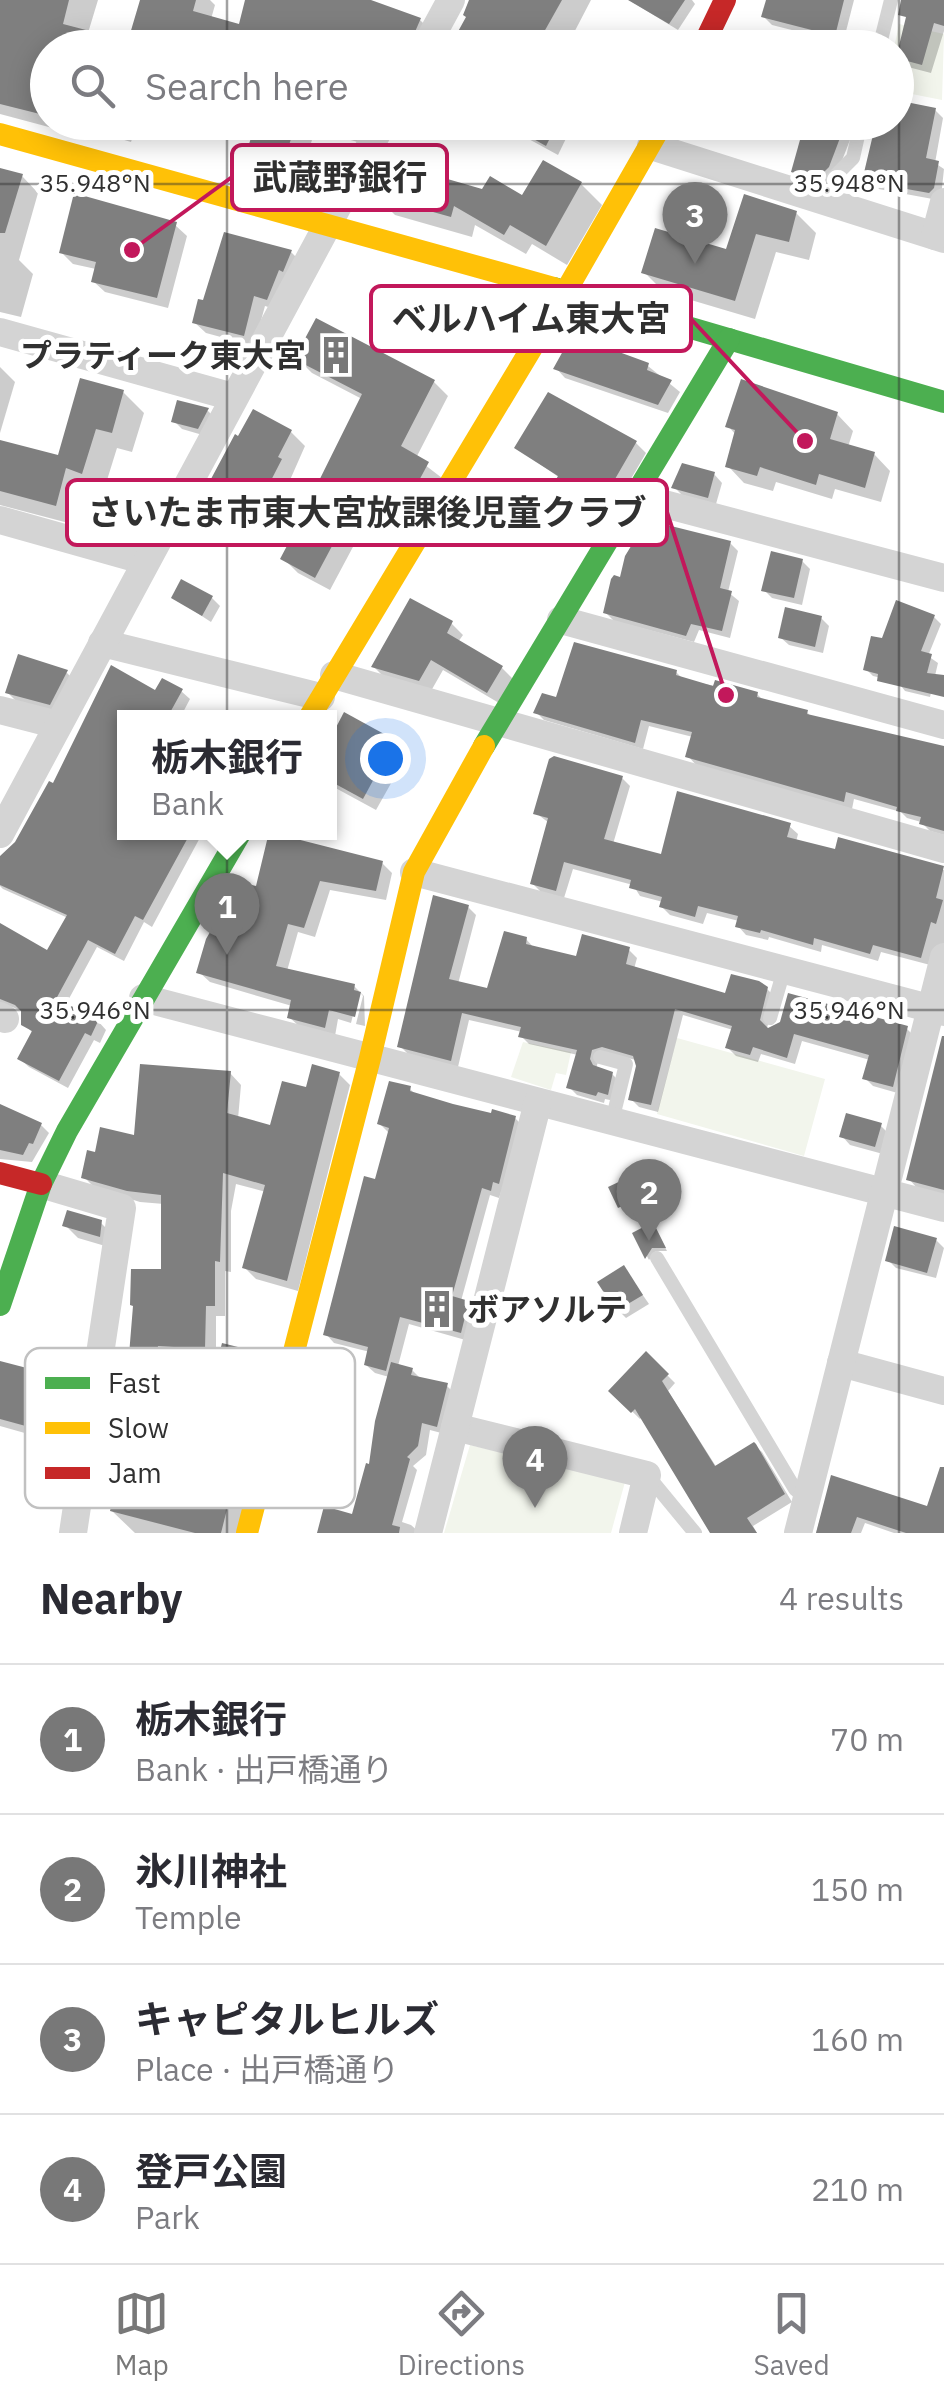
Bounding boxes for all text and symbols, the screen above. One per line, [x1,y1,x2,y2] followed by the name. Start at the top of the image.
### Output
[30,30,914,140] search box
[65,58,120,113] icon: search
[145,61,349,110] text: Search here
[232,145,447,210] callout: 武蔵野銀行
[252,154,428,200] text: 武蔵野銀行
[39,166,151,199] text: 35.948°N
[793,166,905,199] text: 35.948°N
[662,182,728,264] pin: 3
[371,286,691,351] callout: ベルハイム東大宮
[392,295,670,341] text: ベルハイム東大宮
[20,334,306,376] place label: プラティーク東大宮
[315,334,357,376] building icon: プラティーク東大宮
[67,480,667,545] callout: さいたま市東大宮放課後児童クラブ
[88,489,646,535] text: さいたま市東大宮放課後児童クラブ
[117,710,337,840] popup
[151,732,303,781] text: 栃木銀行
[360,733,411,784] your location
[151,782,224,824] text: Bank
[194,872,260,955] pin: 1
[39,993,151,1026] text: 35.946°N
[793,993,905,1026] text: 35.946°N
[616,1158,682,1241] pin: 2
[416,1288,458,1330] building icon: ボアソルテ
[467,1288,627,1330] place label: ボアソルテ
[25,1348,355,1508] legend
[108,1364,161,1401] text: Fast
[108,1409,169,1446] text: Slow
[502,1426,568,1508] pin: 4
[108,1454,162,1491] text: Jam
[40,1571,182,1626] text: Nearby
[779,1577,904,1619] text: 4 results
[135,1694,287,1743] text: 栃木銀行
[63,1718,82,1760] text: 1
[830,1718,904,1760] text: 70 m
[135,1748,394,1790] text: Bank · 出戸橋通り
[135,1846,287,1895] text: 氷川神社
[63,1868,82,1910] text: 2
[811,1868,904,1910] text: 150 m
[135,1896,242,1938] text: Temple
[135,1994,439,2043] text: キャピタルヒルズ
[63,2018,82,2060] text: 3
[811,2018,904,2060] text: 160 m
[135,2048,399,2090] text: Place · 出戸橋通り
[135,2146,287,2195] text: 登戸公園
[63,2168,82,2210] text: 4
[811,2168,904,2210] text: 210 m
[135,2196,200,2238] text: Park
[114,2286,169,2383] tab: Map
[398,2286,525,2383] tab: Directions
[754,2286,830,2383] tab: Saved

